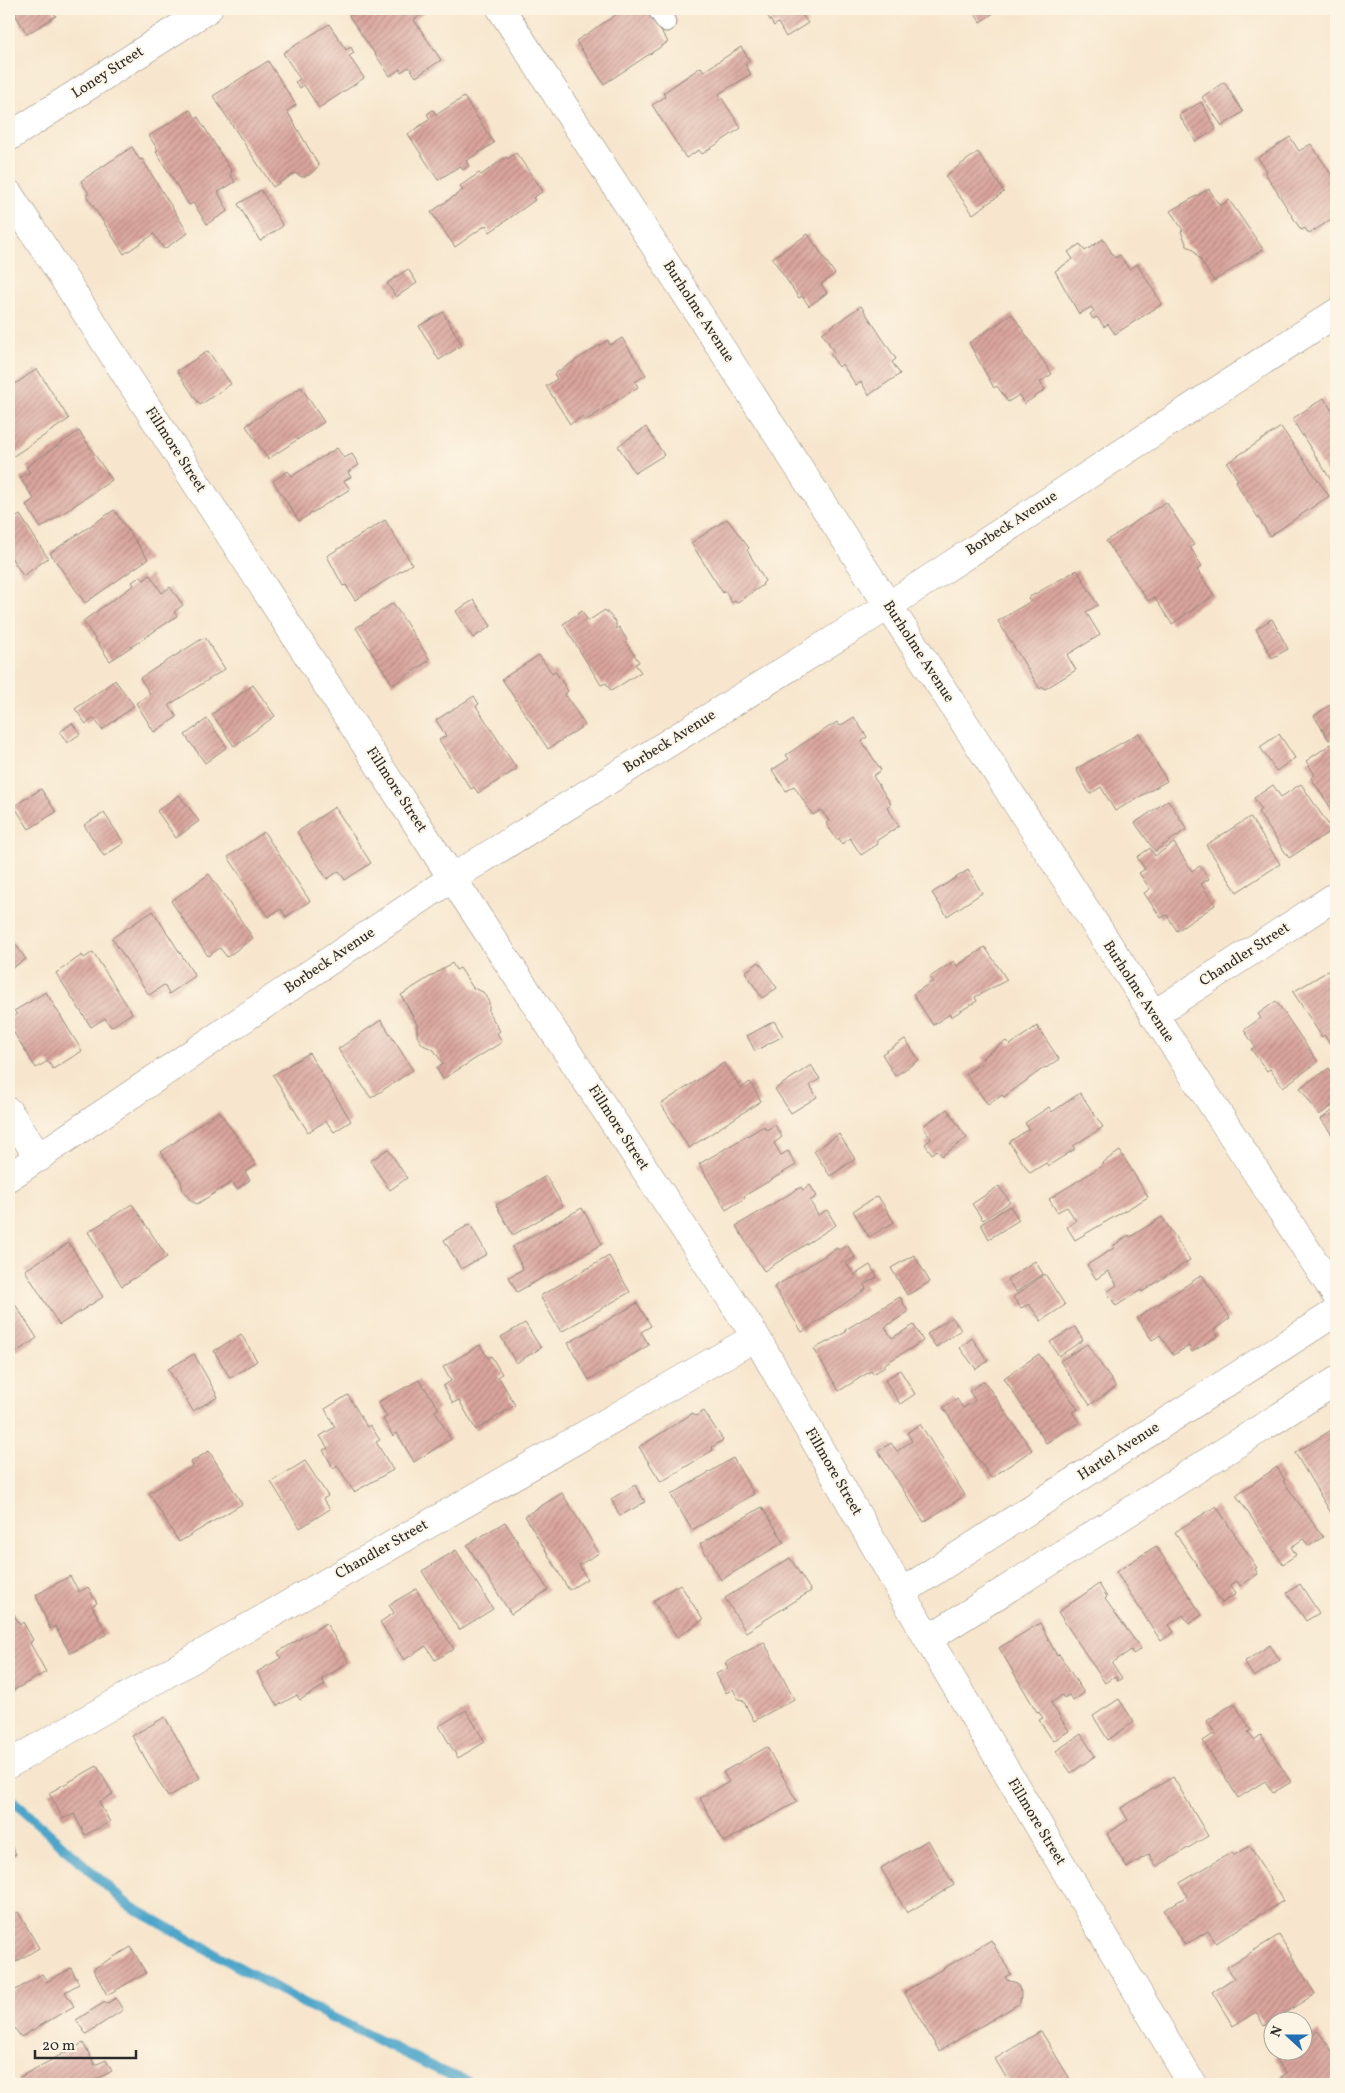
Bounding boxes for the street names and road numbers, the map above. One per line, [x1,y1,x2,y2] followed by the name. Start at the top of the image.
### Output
[68,42,148,104] street label: Loney Street
[657,257,739,367] street label: Burholme Avenue
[139,403,211,497] street label: Fillmore Street
[962,486,1062,562] street label: Borbeck Avenue
[877,597,959,707] street label: Burholme Avenue
[620,705,720,779] street label: Borbeck Avenue
[360,743,432,837] street label: Fillmore Street
[1196,918,1294,992] street label: Chandler Street
[280,923,380,999] street label: Borbeck Avenue
[1097,937,1179,1047] street label: Burholme Avenue
[582,1081,654,1175] street label: Fillmore Street
[1074,1418,1164,1486] street label: Hartel Avenue
[799,1424,867,1520] street label: Fillmore Street
[332,1515,432,1585] street label: Chandler Street
[1002,1774,1070,1870] street label: Fillmore Street

